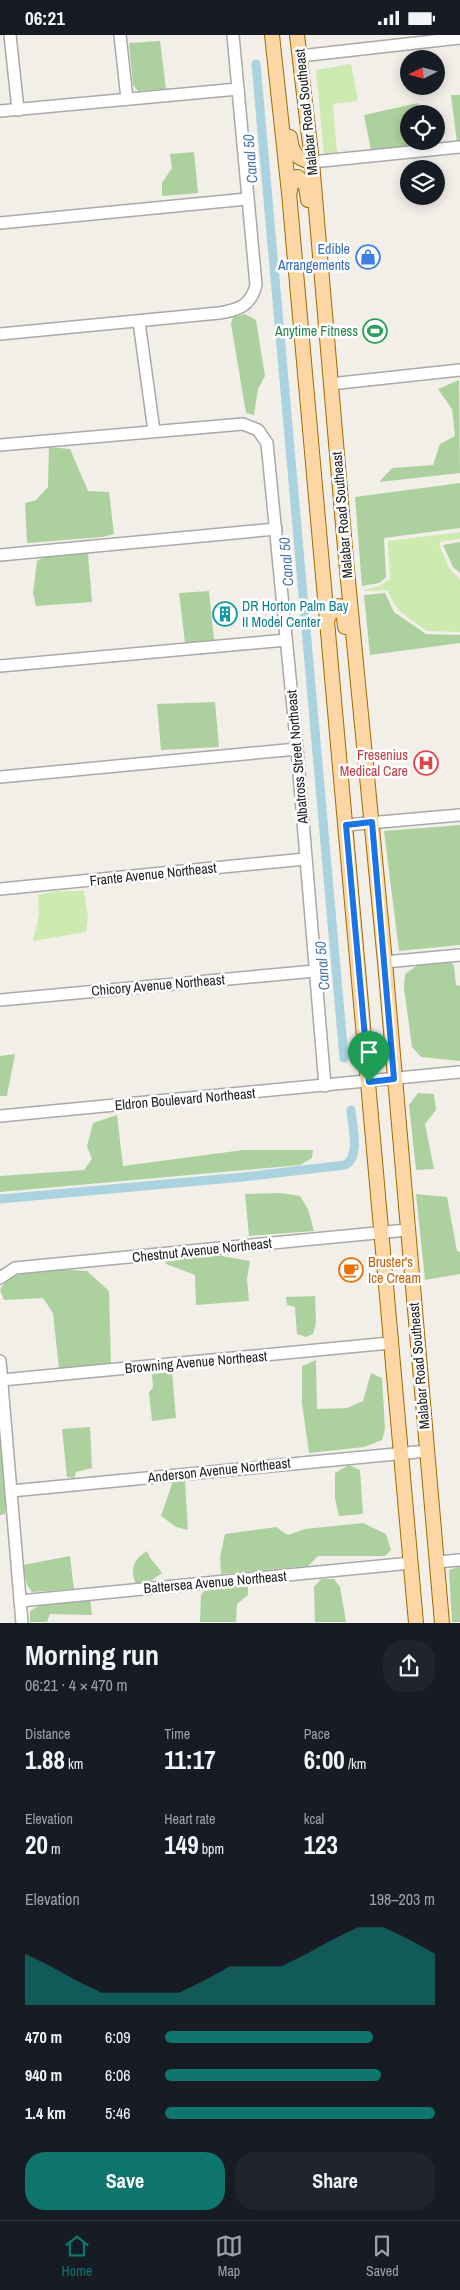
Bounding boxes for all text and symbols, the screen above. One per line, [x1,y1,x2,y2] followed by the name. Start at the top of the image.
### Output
[25,5,65,31] text: 06:21
[290,48,322,176] street label: Malabar Road Southeast
[400,50,445,95] north arrow
[400,50,445,205] map controls
[400,105,445,150] button: locate
[237,133,263,184] water label: Canal 50
[400,160,445,205] button: layers
[277,240,350,274] place label: Edible Arrangements
[355,244,381,270] shop icon: Edible Arrangements
[362,318,388,344] sports icon: Anytime Fitness
[274,322,358,340] place label: Anytime Fitness
[327,451,357,579] street label: Malabar Road Southeast
[273,536,299,587] water label: Canal 50
[242,597,349,631] place label: DR Horton Palm Bay II Model Center
[212,601,238,627] building icon: DR Horton Palm Bay II Model Center
[282,689,312,826] street label: Albatross Street Northeast
[340,746,408,780] place label: Fresenius Medical Care
[413,750,439,776] hospital icon: Fresenius Medical Care
[89,858,217,890] street label: Frante Avenue Northeast
[309,940,335,991] water label: Canal 50
[91,970,225,1000] street label: Chicory Avenue Northeast
[348,1031,390,1082] pin
[355,1038,383,1066] icon: arrive
[114,1084,256,1114] street label: Eldron Boulevard Northeast
[131,1234,273,1266] street label: Chestnut Avenue Northeast
[368,1253,421,1287] place label: Bruster's Ice Cream
[338,1257,364,1283] cafe icon: Bruster's Ice Cream
[404,1302,434,1430] street label: Malabar Road Southeast
[124,1347,268,1377] street label: Browning Avenue Northeast
[146,1454,291,1487] street label: Anderson Avenue Northeast
[143,1567,287,1597] street label: Battersea Avenue Northeast
[25,1636,159,1674] text: Morning run
[383,1640,435,1692] button: share
[25,1674,128,1696] text: 06:21 · 4 × 470 m
[25,1725,70,1743] text: Distance
[164,1725,190,1743] text: Time
[304,1725,330,1743] text: Pace
[25,1743,65,1777] text: 1.88
[164,1743,216,1777] text: 11:17
[304,1743,345,1777] text: 6:00
[65,1755,83,1773] text: km
[345,1755,366,1773] text: /km
[25,1810,73,1828] text: Elevation
[164,1810,215,1828] text: Heart rate
[304,1810,324,1828] text: kcal
[25,1828,48,1862] text: 20
[164,1828,199,1862] text: 149
[304,1828,338,1862] text: 123
[48,1840,61,1858] text: m
[199,1840,224,1858] text: bpm
[25,1888,80,1910] text: Elevation
[369,1888,435,1910] text: 198–203 m
[25,2026,62,2048] text: 470 m
[105,2026,131,2048] text: 6:09
[25,2064,62,2086] text: 940 m
[105,2064,131,2086] text: 6:06
[25,2102,66,2124] text: 1.4 km
[105,2102,131,2124] text: 5:46
[25,2152,225,2210] button: Save
[235,2152,435,2210] button: Share
[61,2232,92,2280] tab: Home
[215,2232,243,2280] tab: Map
[366,2232,399,2280] tab: Saved

